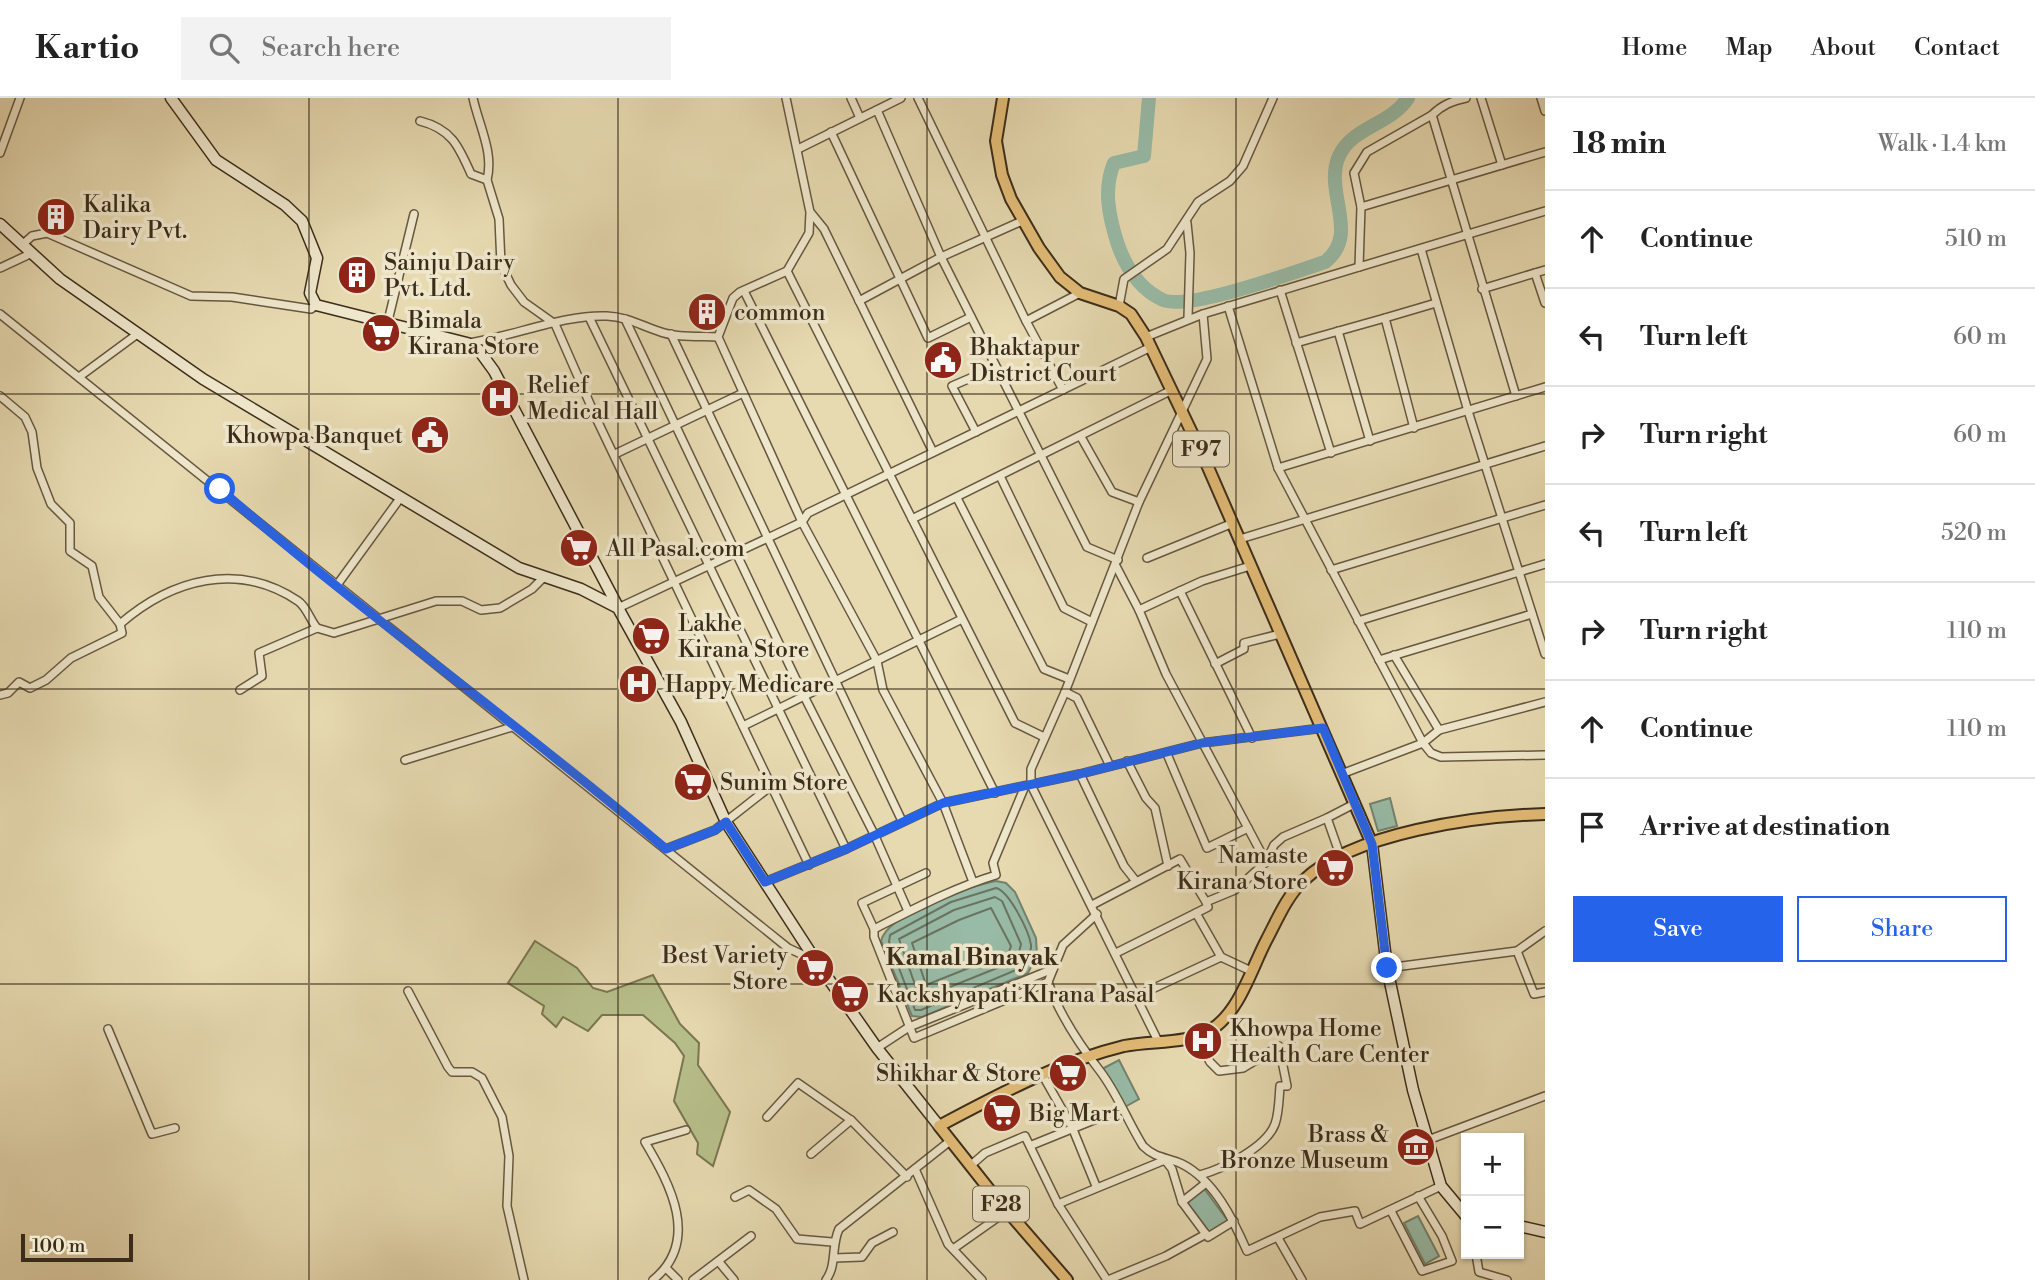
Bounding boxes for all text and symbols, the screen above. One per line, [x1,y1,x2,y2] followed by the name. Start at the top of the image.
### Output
[181,17,671,80] search box
[35,28,139,69] text: Kartio
[205,29,243,67] icon: search
[261,32,400,64] text: Search here
[1622,33,1687,63] text: Home
[1725,33,1773,63] text: Map
[1811,33,1876,63] text: About
[1914,33,2000,63] text: Contact
[1573,125,1666,163] text: 18 min
[1878,130,2007,158] text: Walk · 1.4 km
[83,191,187,245] place label: Kalika Dairy Pvt.
[35,196,77,238] building icon: Kalika Dairy Pvt.
[1573,220,1611,258] icon: ahead
[1640,223,1753,255] text: Continue
[1945,225,2007,253] text: 510 m
[384,249,515,303] place label: Sainju Dairy Pvt. Ltd.
[336,254,378,296] building icon: Sainju Dairy Pvt. Ltd.
[686,291,728,333] building icon: common
[734,299,826,327] place label: common
[407,307,539,361] place label: Bimala Kirana Store
[360,312,402,354] supermarket icon: Bimala Kirana Store
[1573,318,1611,356] icon: left
[1640,321,1748,353] text: Turn left
[1953,323,2007,351] text: 60 m
[969,334,1117,388] place label: Bhaktapur District Court
[922,339,964,381] public building icon: Bhaktapur District Court
[527,372,658,426] place label: Relief Medical Hall
[479,377,521,419] hospital icon: Relief Medical Hall
[409,414,451,456] public building icon: Khowpa Banquet
[1573,416,1611,454] icon: right
[1640,419,1768,451] text: Turn right
[1953,421,2007,449] text: 60 m
[226,422,403,450] place label: Khowpa Banquet
[1173,432,1229,466] road number: F97
[204,473,235,504] route start
[1573,514,1611,552] icon: left
[1640,517,1748,549] text: Turn left
[1941,519,2007,547] text: 520 m
[558,527,600,569] supermarket icon: All Pasal.com
[605,535,745,563] place label: All Pasal.com
[678,610,809,664] place label: Lakhe Kirana Store
[1573,612,1611,650] icon: right
[630,615,672,657] supermarket icon: Lakhe Kirana Store
[1640,615,1768,647] text: Turn right
[1947,617,2007,645] text: 110 m
[617,663,659,705] hospital icon: Happy Medicare
[665,671,834,699] place label: Happy Medicare
[1573,710,1611,748] icon: ahead
[1640,713,1753,745] text: Continue
[1947,715,2007,743] text: 110 m
[672,761,714,803] supermarket icon: Sunim Store
[720,769,848,797] place label: Sunim Store
[1573,808,1611,846] icon: arrive
[1640,811,1890,843] text: Arrive at destination
[1177,842,1308,896] place label: Namaste Kirana Store
[1314,847,1356,889] supermarket icon: Namaste Kirana Store
[1573,896,1783,962] button: Save
[1797,896,2007,962] button: Share
[661,942,789,996] place label: Best Variety Store
[886,943,1059,973] district label: Kamal Binayak
[794,947,836,989] supermarket icon: Best Variety Store
[1371,952,1402,983] route end
[829,973,871,1015] supermarket icon: Kackshyapati KIrana Pasal
[877,981,1155,1009] place label: Kackshyapati KIrana Pasal
[1230,1015,1430,1069] place label: Khowpa Home Health Care Center
[1182,1020,1224,1062] hospital icon: Khowpa Home Health Care Center
[1047,1052,1089,1094] supermarket icon: Shikhar & Store
[876,1060,1041,1088] place label: Shikhar & Store
[981,1092,1023,1134] supermarket icon: Big Mart
[1028,1100,1120,1128] place label: Big Mart
[1220,1121,1390,1175] place label: Brass & Bronze Museum
[1395,1126,1437,1168] museum icon: Brass & Bronze Museum
[1461,1133,1524,1259] map controls
[1461,1133,1524,1196] button: +
[973,1186,1029,1222] road number: F28
[1461,1196,1524,1259] button: −
[21,1231,133,1263] scale bar
[32,1234,85,1258] text: 100 m

